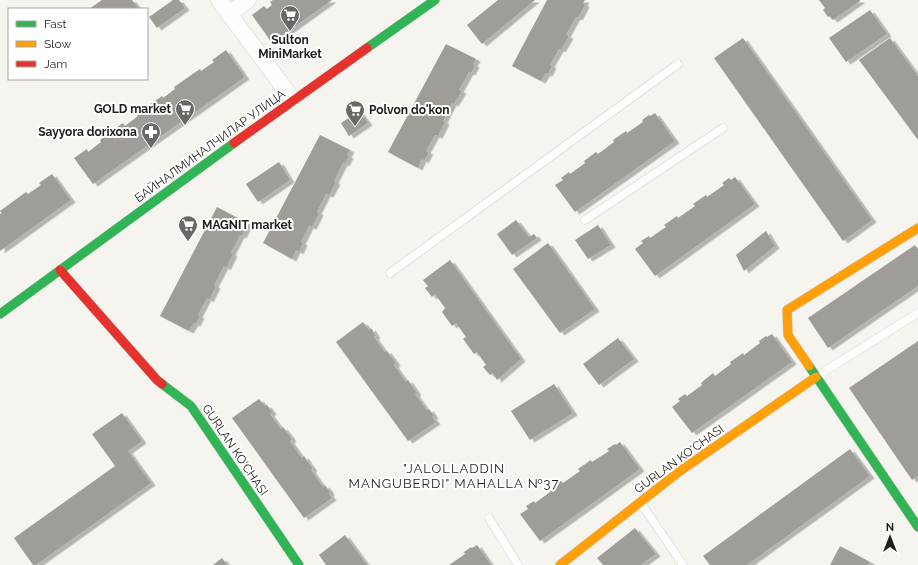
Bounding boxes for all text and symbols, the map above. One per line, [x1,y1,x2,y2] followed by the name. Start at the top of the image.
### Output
[279,4,301,32] supermarket icon: Sulton MiniMarket
[8,8,148,80] legend
[44,17,67,31] text: Fast
[258,33,322,61] place label: Sulton MiniMarket
[44,37,71,51] text: Slow
[44,57,67,71] text: Jam
[132,87,288,205] street label: БАЙНАЛМИНАЛЧИЛАР УЛИЦА
[174,98,196,126] supermarket icon: GOLD market
[344,99,366,127] supermarket icon: Polvon do'kon
[94,102,171,116] place label: GOLD market
[369,103,449,117] place label: Polvon do'kon
[140,121,162,149] pharmacy icon: Sayyora dorixona
[38,125,137,139] place label: Sayyora dorixona
[177,214,199,242] supermarket icon: MAGNIT market
[202,218,293,232] place label: MAGNIT market
[199,402,271,498] street label: GURLAN KO'CHASI
[632,422,726,496] street label: GURLAN KO'CHASI
[349,461,559,491] district label: "JALOLLADDIN MANGUBERDI" MAHALLA №37
[870,517,910,557] north arrow
[886,521,894,534] text: N

